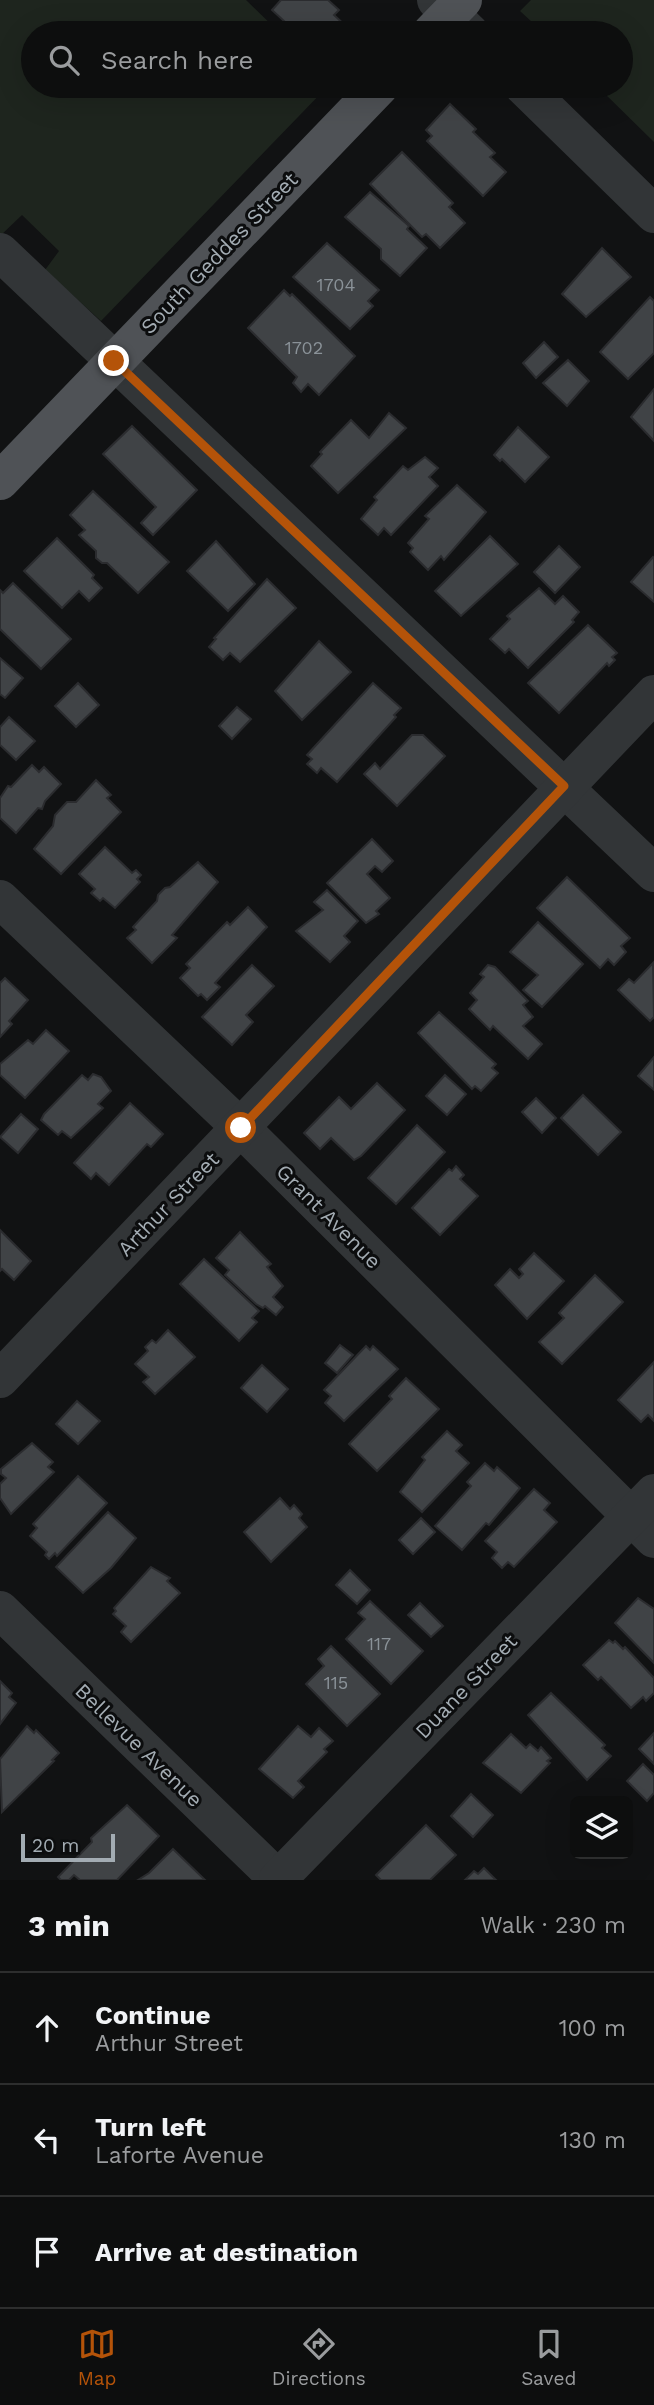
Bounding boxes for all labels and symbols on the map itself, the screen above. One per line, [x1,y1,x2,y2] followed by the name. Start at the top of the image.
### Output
[135,167,303,339] street label: South Geddes Street
[317,274,355,295] house number: 1704
[285,337,323,358] house number: 1702
[98,345,129,376] route end
[225,1112,256,1143] route start
[112,1147,224,1261] street label: Arthur Street
[272,1159,386,1273] street label: Grant Avenue
[410,1628,522,1743] street label: Duane Street
[367,1633,391,1654] house number: 117
[324,1672,348,1693] house number: 115
[70,1678,208,1812] street label: Bellevue Avenue
[21,1831,116,1863] scale bar

